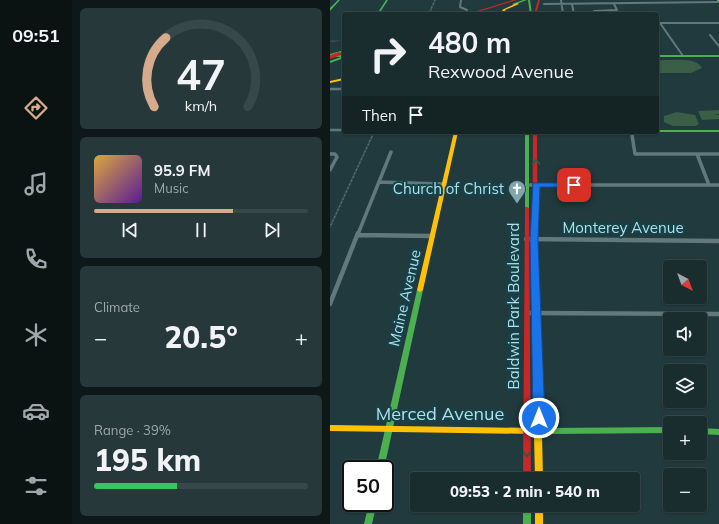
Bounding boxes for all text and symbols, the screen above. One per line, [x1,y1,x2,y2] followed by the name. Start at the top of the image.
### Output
[12,24,60,47] text: 09:51
[428,25,511,60] text: 480 m
[362,28,414,80] icon: right
[176,47,226,99] text: 47
[428,60,574,83] text: Rexwood Avenue
[22,94,50,122] icon: directions
[185,96,217,114] text: km/h
[405,104,427,126] icon: arrive
[362,106,397,125] text: Then
[532,159,540,165] one-way arrow
[154,161,210,180] text: 95.9 FM
[557,168,591,202] pin
[22,170,50,198] icon: music
[563,174,585,196] icon: arrive
[393,179,504,198] place label: Church of Christ
[507,179,527,204] church icon: Church of Christ
[154,180,189,196] text: Music
[562,218,684,237] street label: Monterey Avenue
[119,219,141,241] icon: previous
[190,219,212,241] icon: pause
[261,219,283,241] icon: next
[504,223,523,389] street label: Baldwin Park Boulevard
[22,245,50,273] icon: phone
[384,248,425,348] street label: Maine Avenue
[663,260,707,304] north arrow
[663,260,707,512] map controls
[94,299,140,315] text: Climate
[663,312,707,356] button: sound
[164,318,238,356] text: 20.5°
[22,321,50,349] icon: climate
[94,324,107,352] text: −
[295,324,308,352] text: +
[663,364,707,408] button: layers
[22,397,50,425] icon: car
[518,397,560,439] position arrow
[376,402,504,425] street label: Merced Avenue
[663,416,707,460] button: +
[94,422,171,438] text: Range · 39%
[94,441,201,479] text: 195 km
[523,451,531,457] one-way arrow
[342,460,394,512] speed limit sign: 50
[663,468,707,512] button: −
[22,472,50,500] icon: filters
[450,482,600,501] text: 09:53 · 2 min · 540 m

